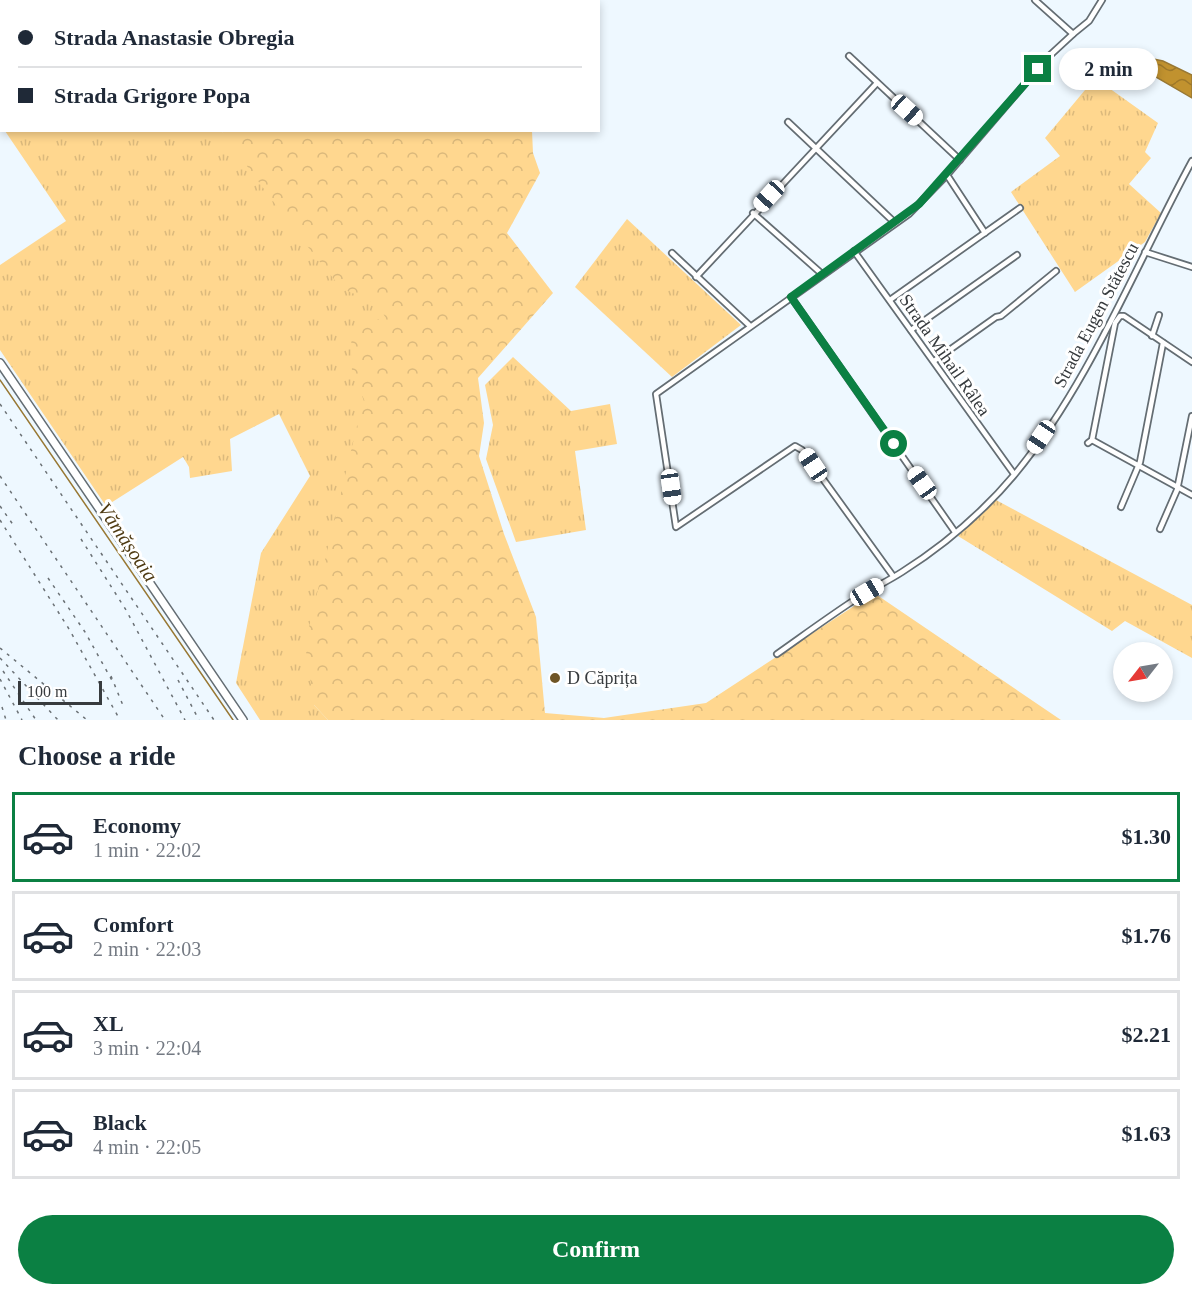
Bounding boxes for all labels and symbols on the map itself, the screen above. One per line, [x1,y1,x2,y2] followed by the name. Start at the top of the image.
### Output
[1059,48,1158,90] callout: 2 min
[1024,55,1051,82] route end
[888,91,926,129] car
[750,177,788,215] car
[1049,239,1143,391] street label: Strada Eugen Stătescu
[896,290,994,420] street label: Strada Mihail Râlea
[1023,417,1059,457] car
[880,430,907,457] route start
[795,445,831,485] car
[904,463,940,503] car
[660,468,682,506] car
[93,499,162,586] water label: Vămășoaia
[847,575,887,609] car
[1113,642,1173,702] north arrow
[567,668,637,688] place label: D Căprița
[548,671,562,685] marker: D Căprița
[18,678,102,706] scale bar

